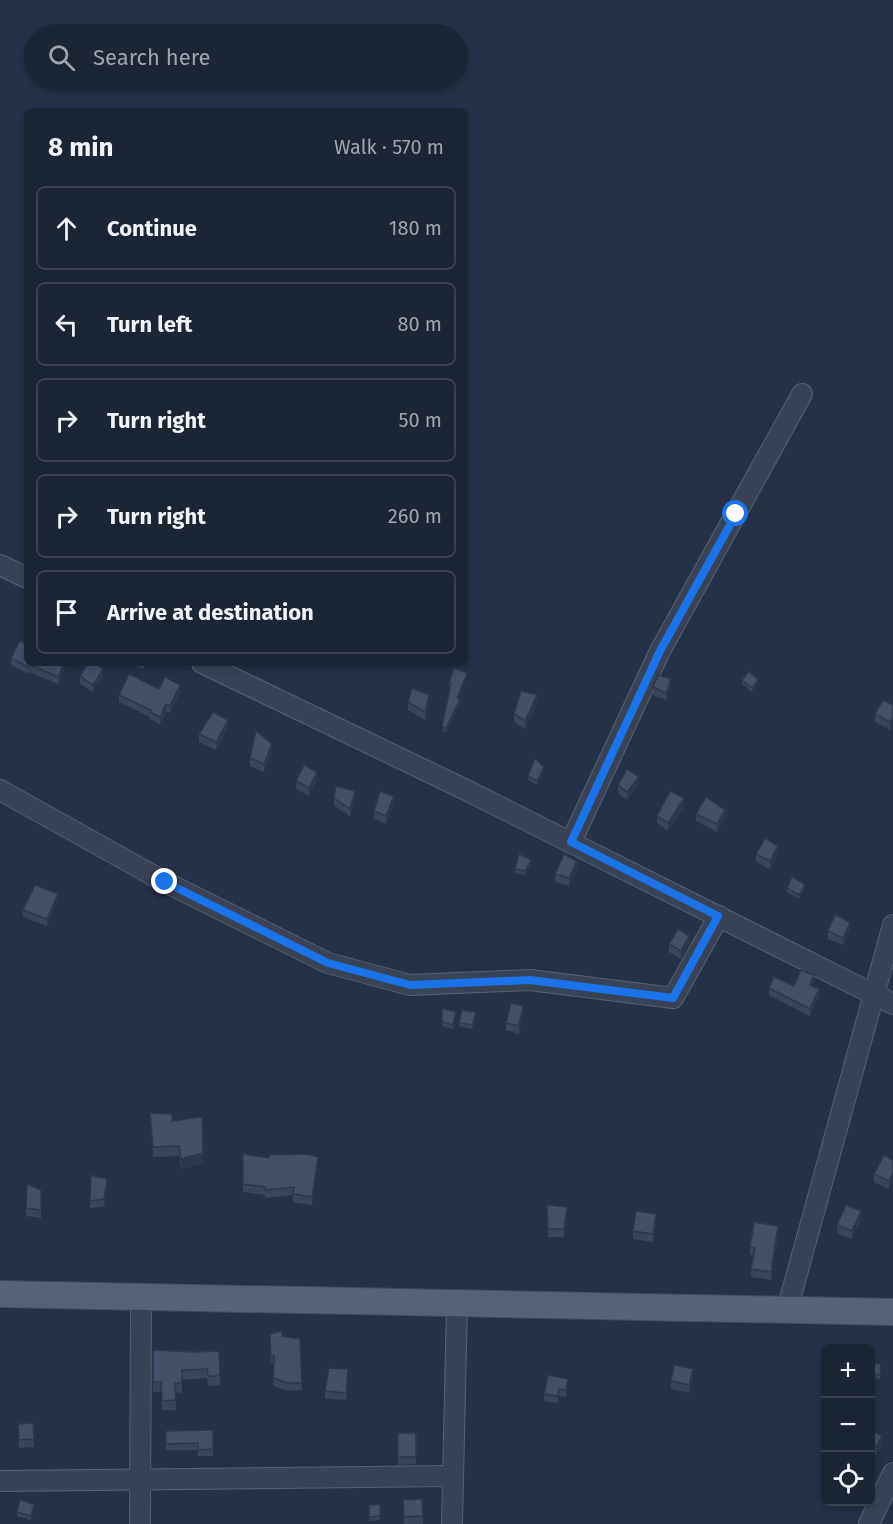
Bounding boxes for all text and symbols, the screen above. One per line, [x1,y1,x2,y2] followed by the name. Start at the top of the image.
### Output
[24,24,468,90] search box
[45,41,78,74] icon: search
[93,44,211,71] text: Search here
[48,132,114,163] text: 8 min
[334,135,444,159] text: Walk · 570 m
[50,212,83,245] icon: ahead
[107,215,197,242] text: Continue
[389,216,442,240] text: 180 m
[50,308,83,341] icon: left
[107,311,192,338] text: Turn left
[397,312,442,336] text: 80 m
[50,404,83,437] icon: right
[107,407,206,434] text: Turn right
[398,408,442,432] text: 50 m
[50,500,83,533] icon: right
[722,500,748,526] route start
[107,503,206,530] text: Turn right
[388,504,442,528] text: 260 m
[50,596,83,629] icon: arrive
[107,599,314,626] text: Arrive at destination
[151,868,177,894] route end
[821,1344,875,1506] map controls
[821,1344,875,1398] button: +
[821,1398,875,1452] button: −
[821,1452,875,1506] button: locate

